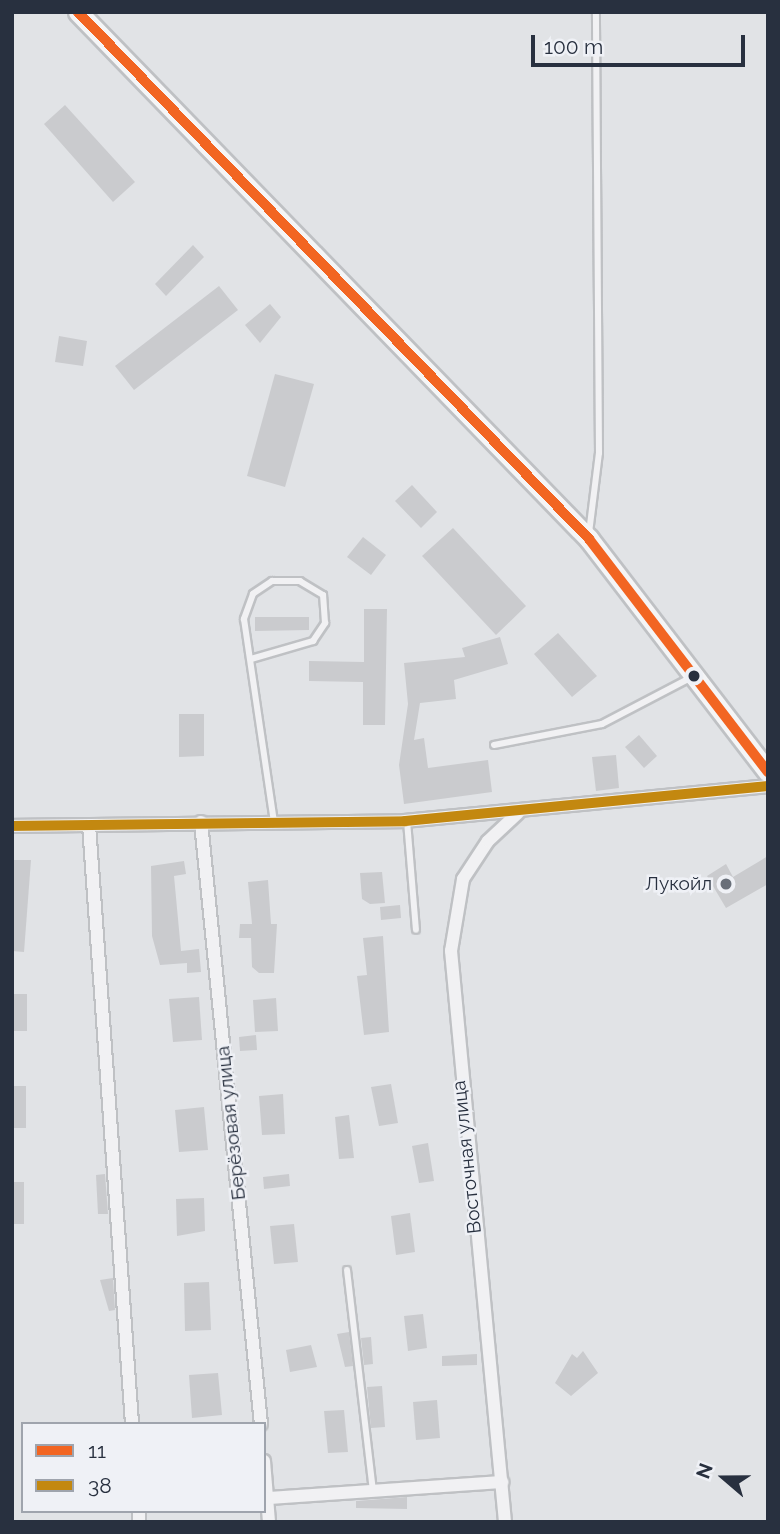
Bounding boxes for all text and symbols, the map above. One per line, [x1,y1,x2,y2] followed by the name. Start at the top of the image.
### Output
[535,21,748,65] scale bar
[544,34,603,59] text: 100 m
[687,669,701,683] unlabelled marker
[645,873,712,895] place label: Лукойл
[718,876,734,892] marker: Лукойл
[212,1045,250,1201] street label: Берёзовая улица
[448,1079,486,1235] street label: Восточная улица
[21,1422,266,1513] legend
[88,1438,106,1463] text: 11
[689,1443,759,1513] north arrow
[691,1460,717,1481] text: N
[88,1473,112,1498] text: 38

